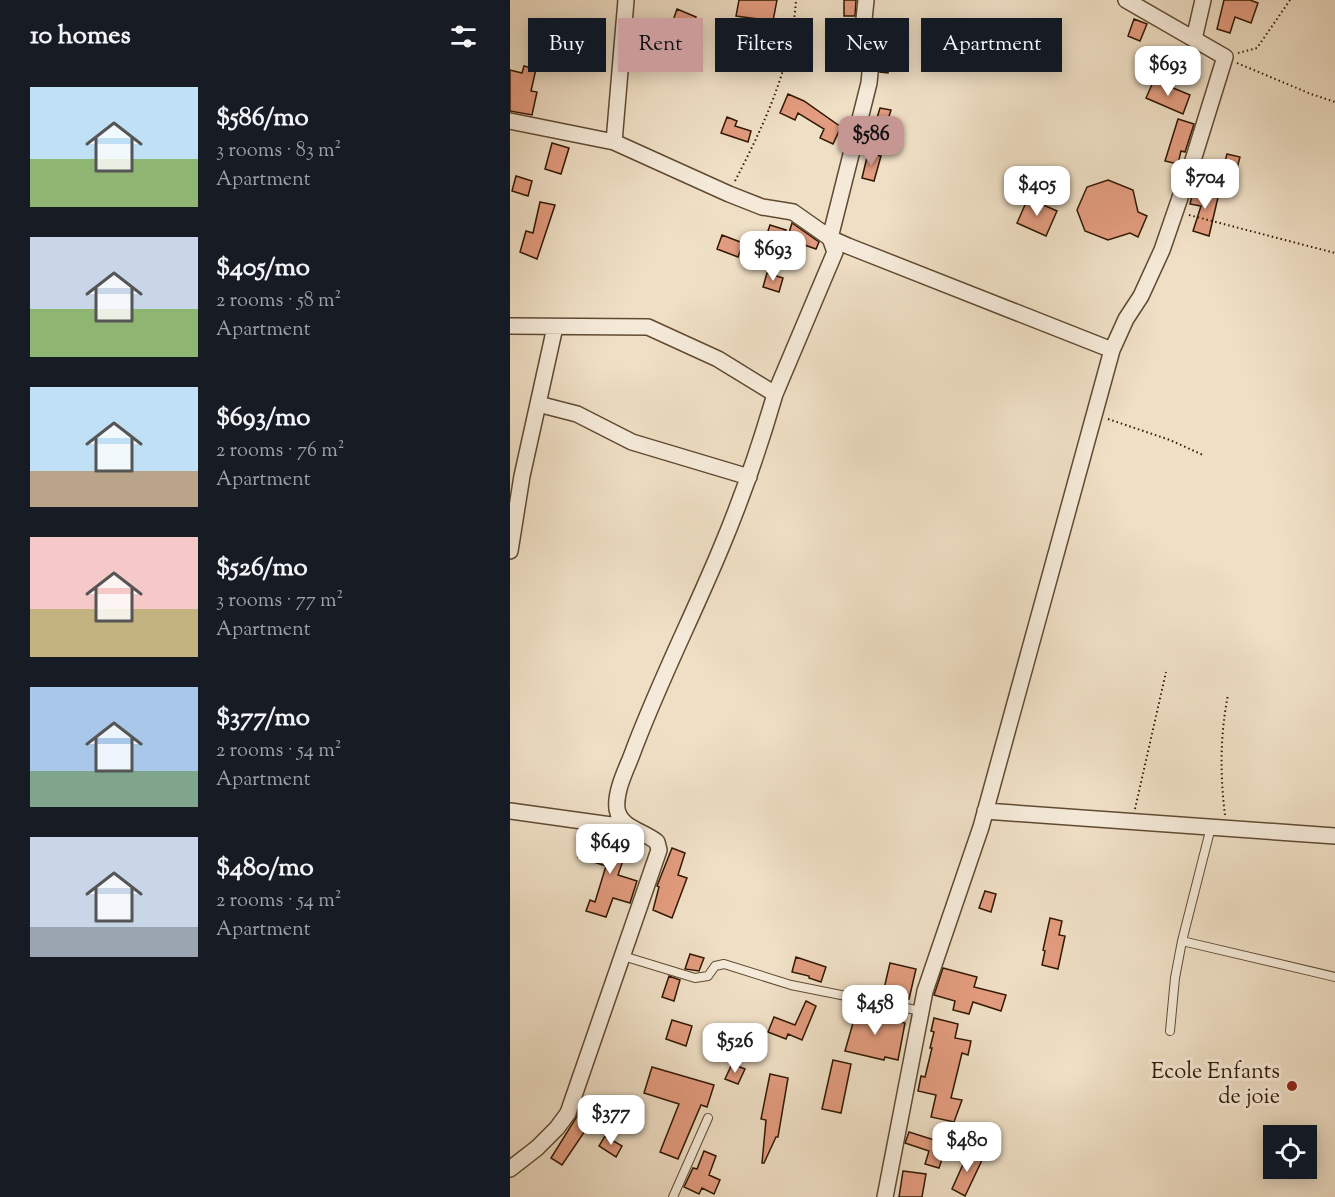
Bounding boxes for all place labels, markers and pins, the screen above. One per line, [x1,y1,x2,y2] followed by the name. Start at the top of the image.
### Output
[1132,46,1204,97] pin: $693
[835,116,907,167] pin: $586
[1169,159,1241,210] pin: $704
[1001,166,1073,217] pin: $405
[737,231,809,282] pin: $693
[574,824,646,875] pin: $649
[839,985,911,1036] pin: $458
[699,1023,771,1074] pin: $526
[1151,1057,1280,1114] place label: Ecole Enfants de joie
[1285,1079,1299,1093] marker: Ecole Enfants de joie
[575,1095,647,1146] pin: $377
[931,1122,1003,1173] pin: $480

